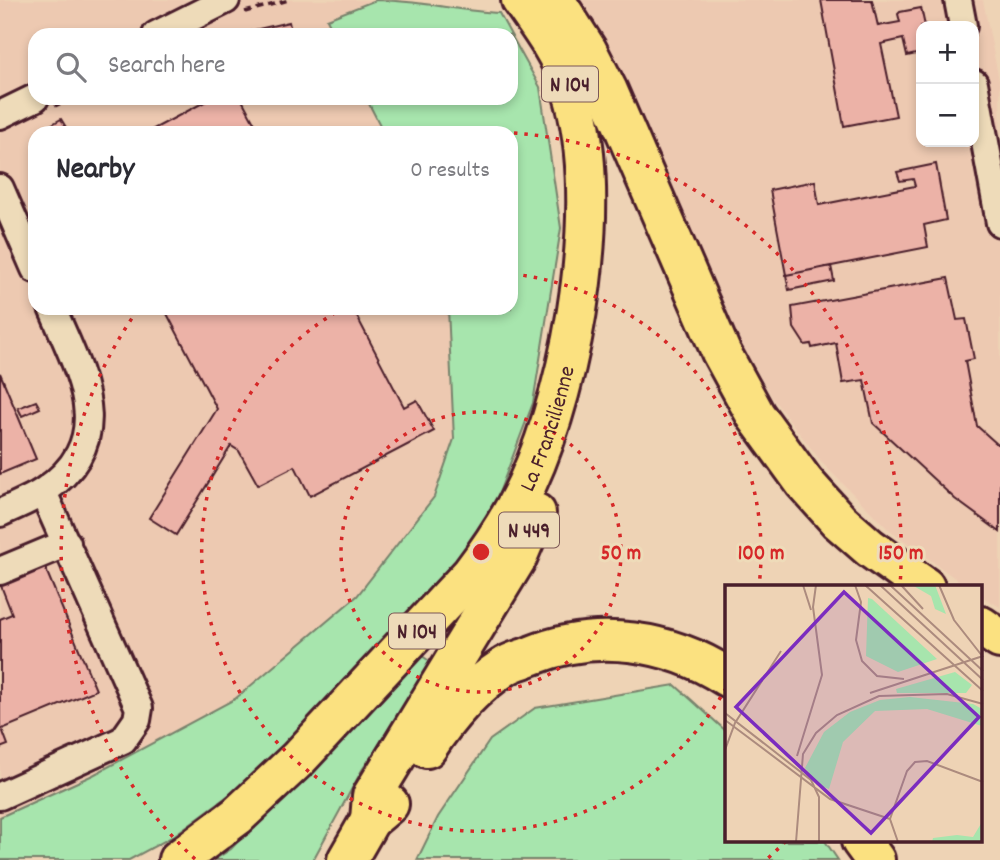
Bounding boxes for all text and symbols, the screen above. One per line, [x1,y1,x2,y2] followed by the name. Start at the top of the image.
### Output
[916,21,979,147] map controls
[916,21,979,84] button: +
[28,28,518,105] search box
[52,48,90,86] icon: search
[108,48,226,85] text: Search here
[542,66,598,102] road number: N 104
[916,84,979,147] button: −
[56,150,134,193] text: Nearby
[410,155,490,188] text: 0 results
[513,363,586,498] street label: La Francilienne
[499,512,559,548] road number: N 449
[469,540,493,564] centre of rings
[601,540,641,570] text: 50 m
[738,540,784,570] text: 100 m
[878,540,924,570] text: 150 m
[725,585,982,842] inset map
[389,614,445,648] road number: N 104

